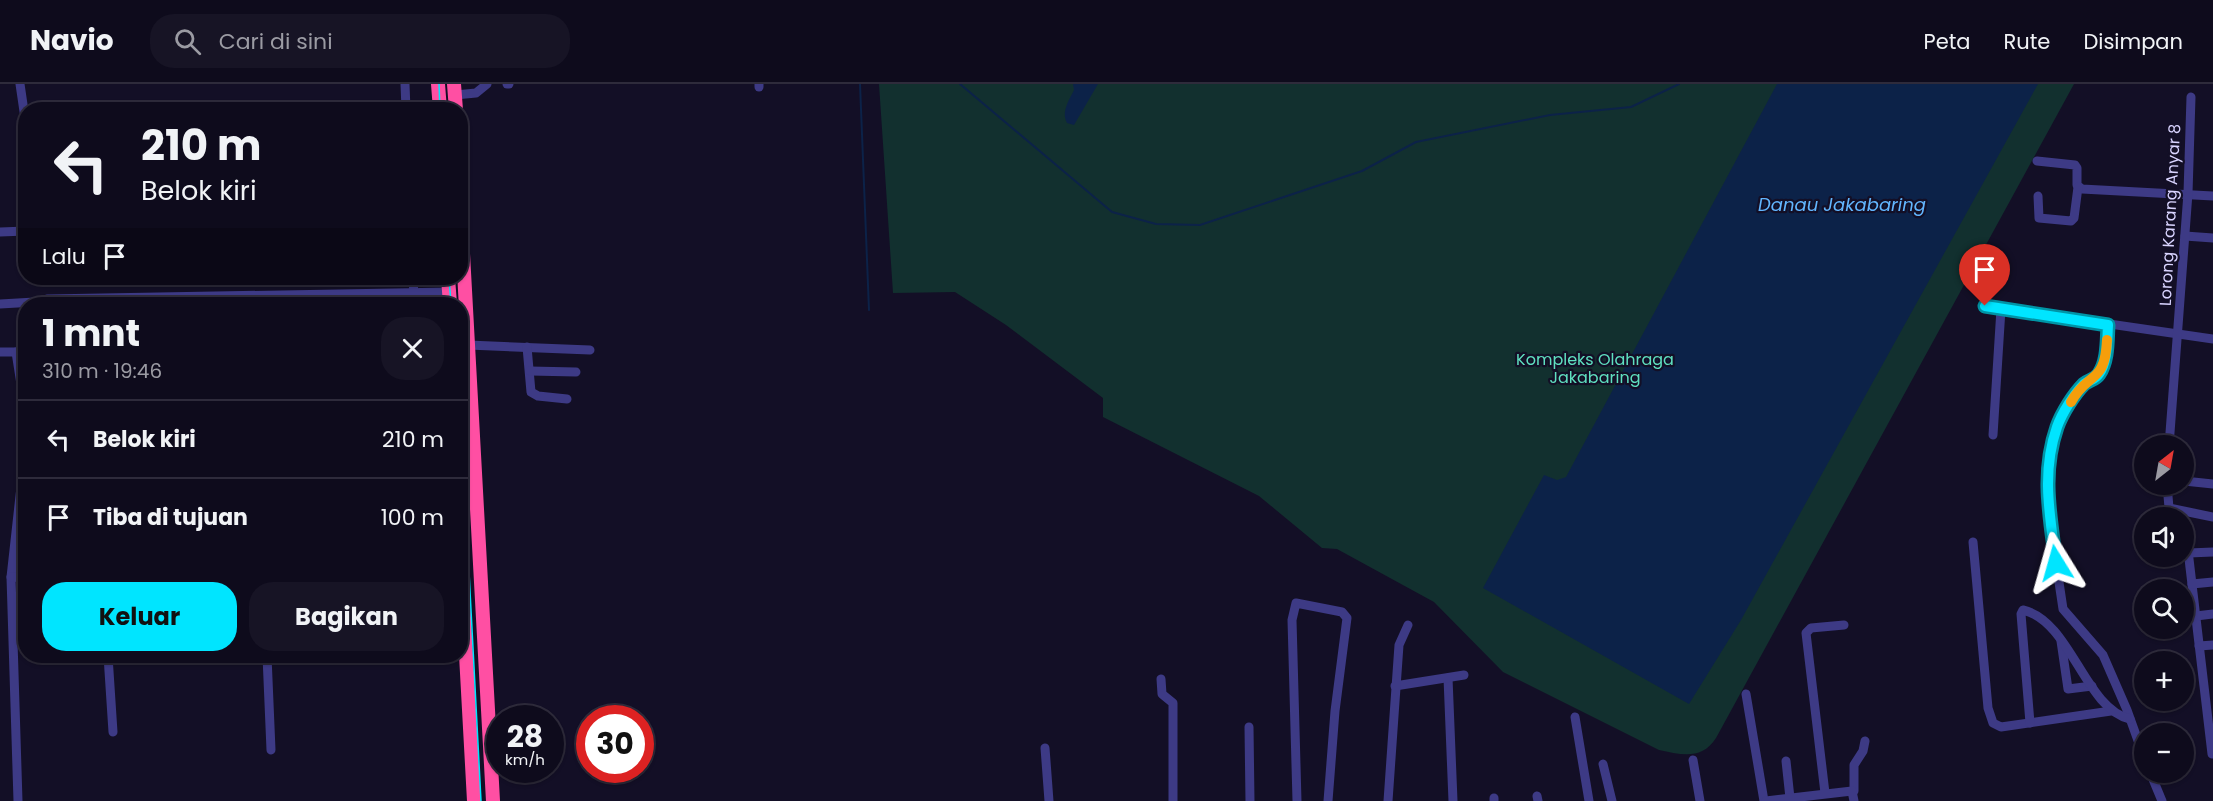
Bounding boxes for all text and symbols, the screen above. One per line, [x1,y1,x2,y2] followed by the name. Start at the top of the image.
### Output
[150,14,570,68] search box
[30,21,114,60] text: Navio
[171,25,204,58] icon: search
[219,26,333,57] text: Cari di sini
[1923,27,1971,56] text: Peta
[2004,27,2050,56] text: Rute
[2083,27,2183,56] text: Disimpan
[141,116,262,175] text: 210 m
[2154,123,2186,307] street label: Lorong Karang Anyar 8
[42,126,120,204] icon: left
[141,172,257,209] text: Belok kiri
[1758,192,1926,217] water label: Danau Jakabaring
[98,240,131,273] icon: arrive
[42,241,86,272] text: Lalu
[1959,244,2010,306] pin
[1968,253,2001,286] icon: arrive
[42,308,140,359] text: 1 mnt
[381,317,444,380] button: close
[1516,348,1674,389] park label: Kompleks Olahraga Jakabaring
[42,357,162,385] text: 310 m · 19:46
[42,423,75,456] icon: left
[93,424,196,455] text: Belok kiri
[382,424,444,455] text: 210 m
[2134,435,2194,495] north arrow
[2134,435,2194,783] map controls
[42,501,75,534] icon: arrive
[93,502,248,533] text: Tiba di tujuan
[381,502,444,533] text: 100 m
[2134,507,2194,567] button: sound
[2024,531,2088,595] position arrow
[2134,579,2194,639] button: search
[42,582,237,651] button: Keluar
[249,582,444,651] button: Bagikan
[2134,651,2194,711] button: +
[576,705,654,783] speed limit sign: 30
[507,715,543,758] text: 28
[2134,723,2194,783] button: −
[505,749,545,770] text: km/h

